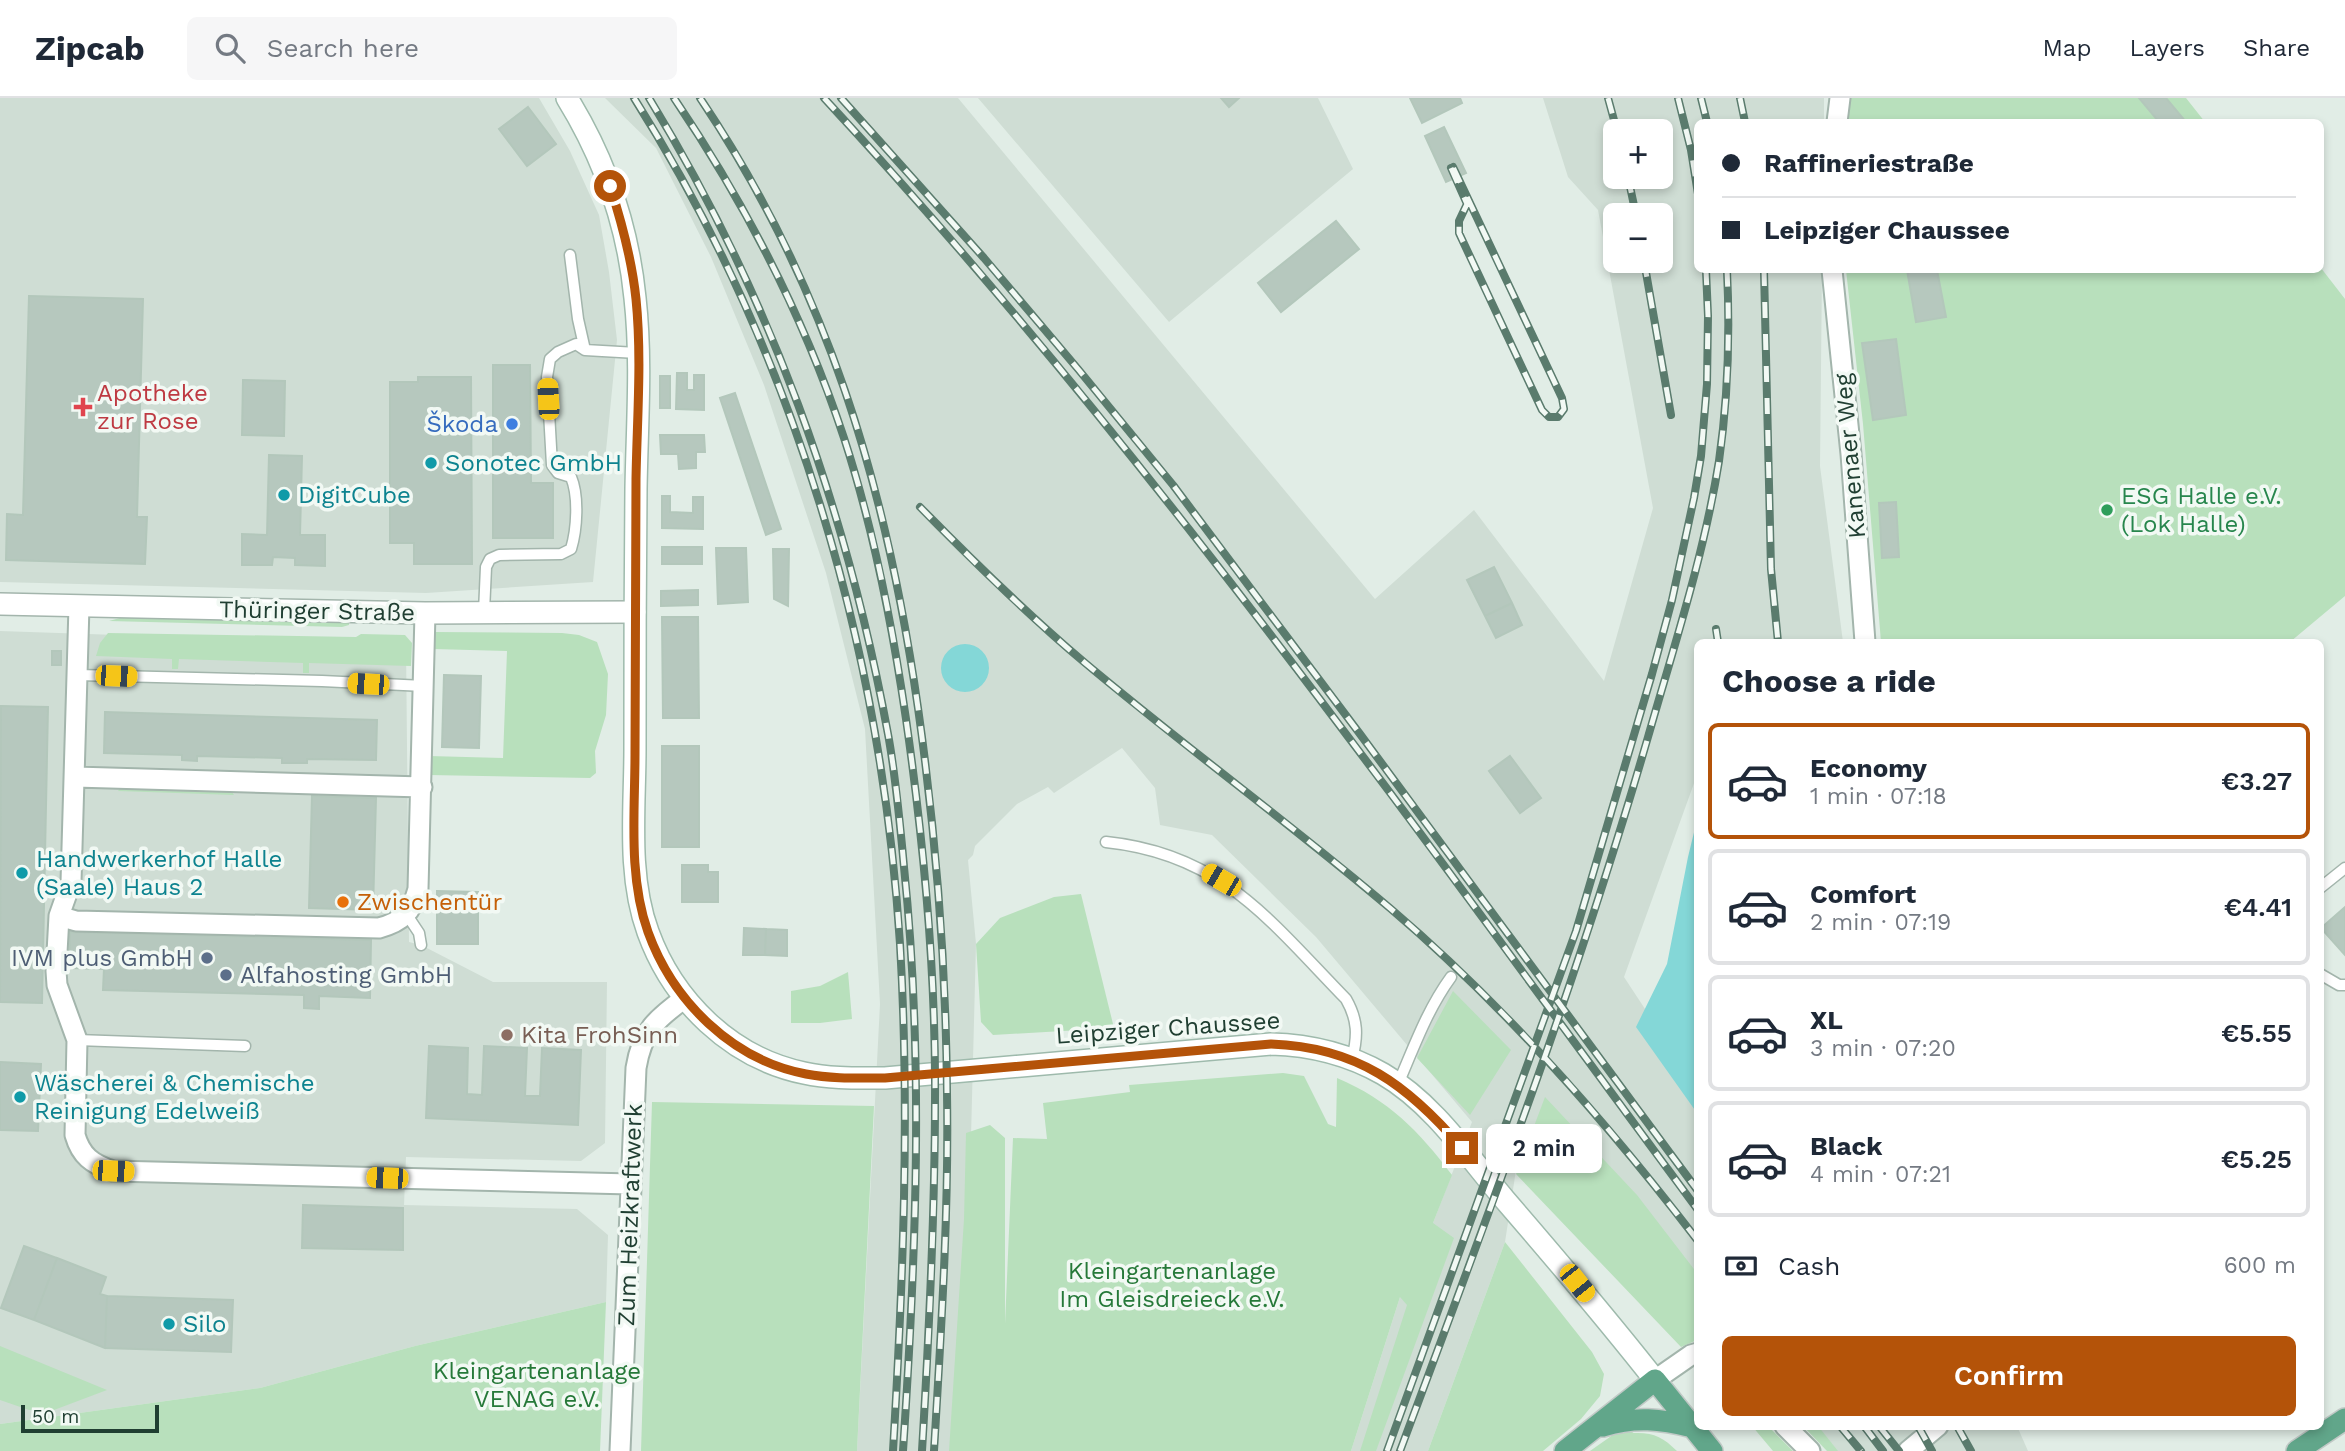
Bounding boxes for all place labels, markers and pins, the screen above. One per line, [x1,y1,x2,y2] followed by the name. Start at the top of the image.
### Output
[97,379,208,435] place label: Apotheke zur Rose
[75,399,91,415] marker: Apotheke zur Rose
[426,410,498,438] place label: Škoda
[504,416,520,432] marker: Škoda
[445,449,622,477] place label: Sonotec GmbH
[423,455,439,471] marker: Sonotec GmbH
[298,481,411,509] place label: DigitCube
[2121,482,2282,538] place label: ESG Halle e.V. (Lok Halle)
[276,487,292,503] marker: DigitCube
[2099,502,2115,518] marker: ESG Halle e.V. (Lok Halle)
[36,845,282,901] place label: Handwerkerhof Halle (Saale) Haus 2
[14,865,30,881] marker: Handwerkerhof Halle (Saale) Haus 2
[357,888,502,916] place label: Zwischentür
[335,894,351,910] marker: Zwischentür
[11,944,193,972] place label: IVM plus GmbH
[199,950,215,966] marker: IVM plus GmbH
[240,961,452,989] place label: Alfahosting GmbH
[218,967,234,983] marker: Alfahosting GmbH
[521,1021,678,1049] place label: Kita FrohSinn
[499,1027,515,1043] marker: Kita FrohSinn
[34,1069,315,1125] place label: Wäscherei & Chemische Reinigung Edelweiß
[12,1089,28,1105] marker: Wäscherei & Chemische Reinigung Edelweiß
[183,1310,226,1338] place label: Silo
[161,1316,177,1332] marker: Silo

